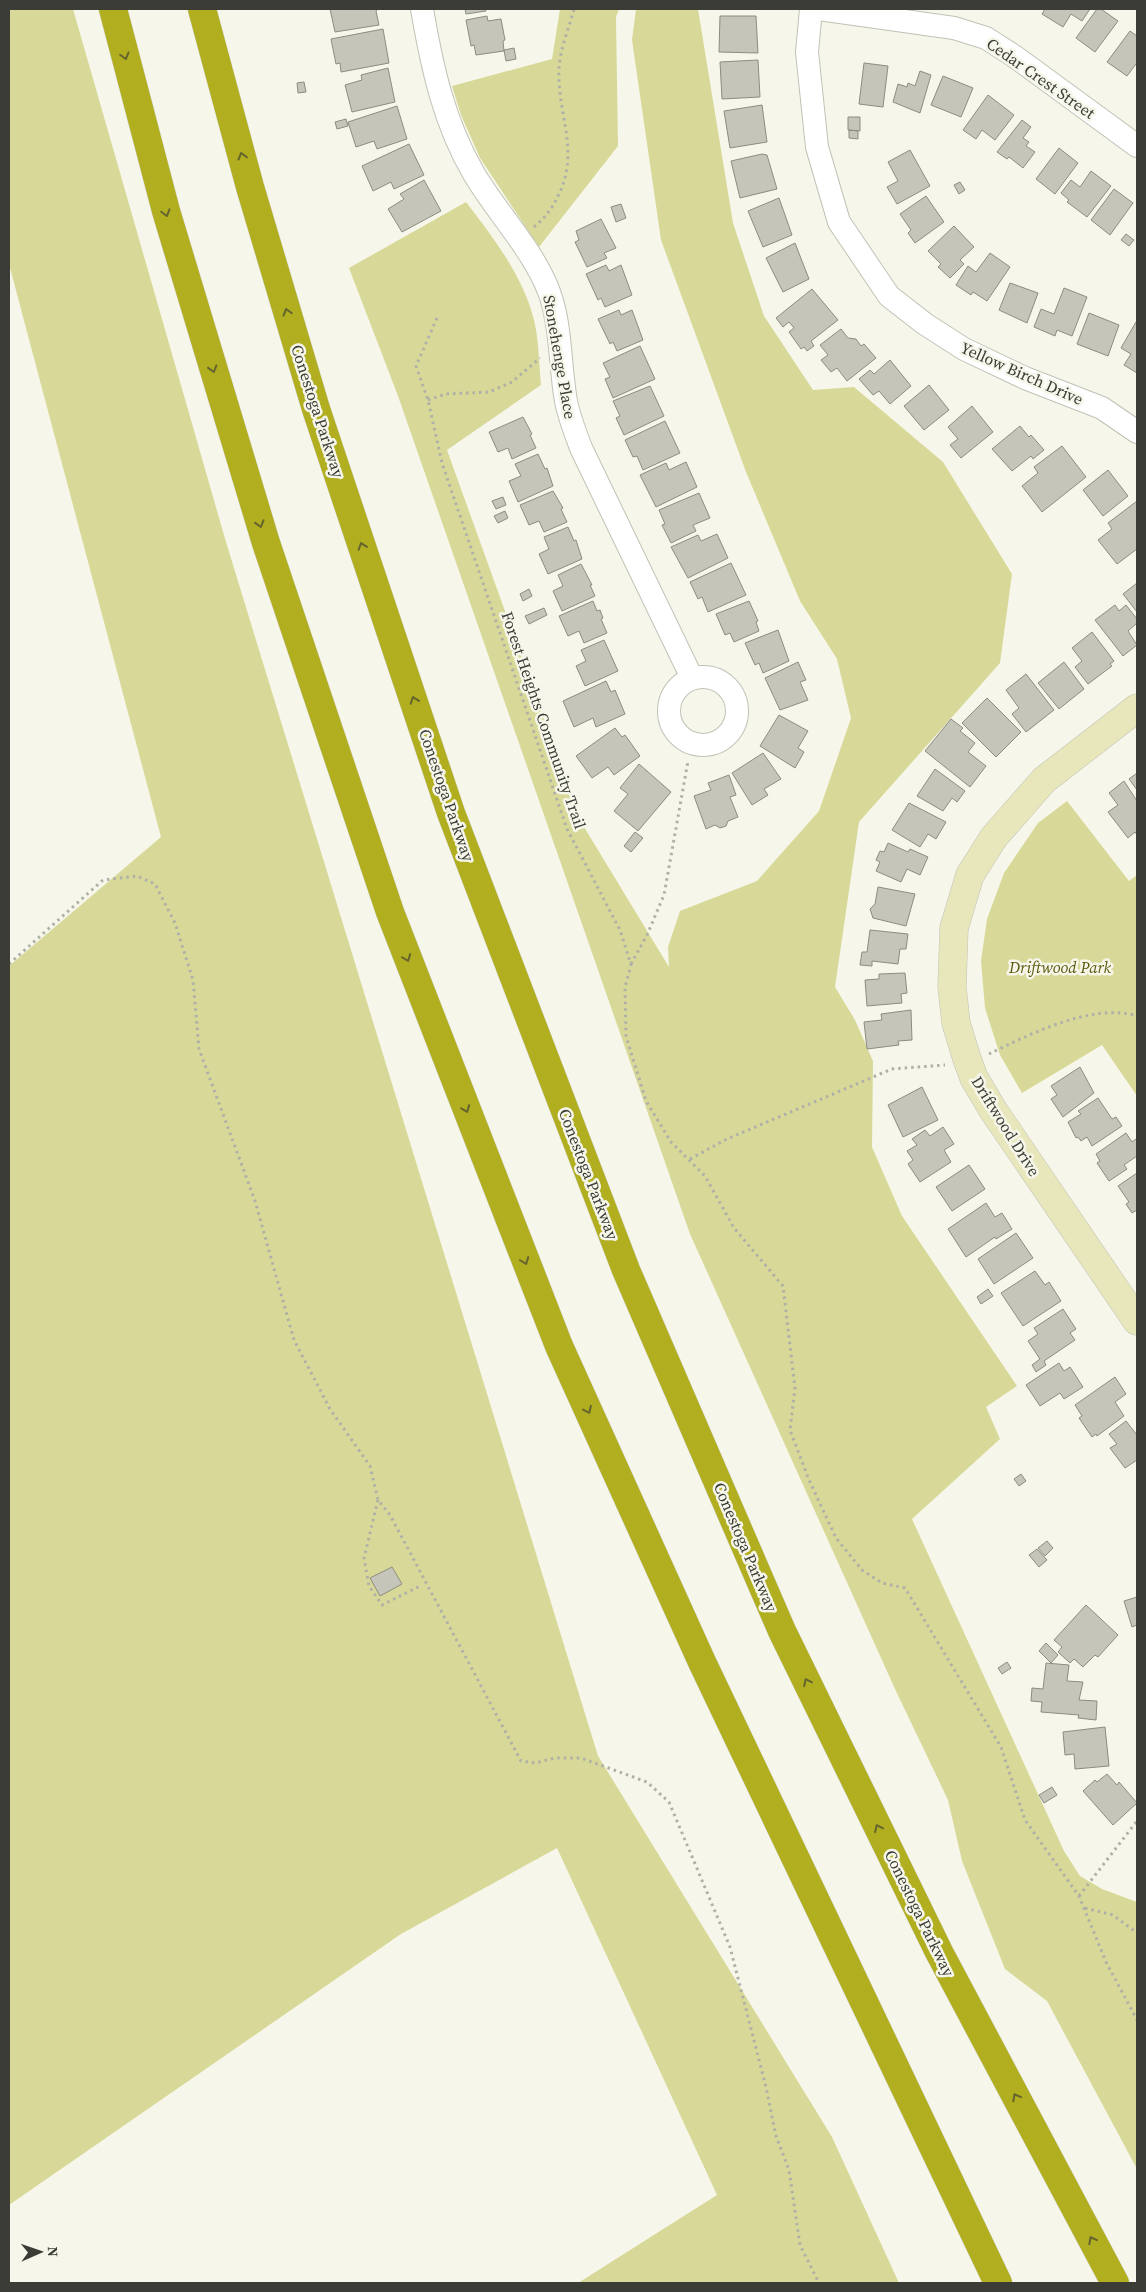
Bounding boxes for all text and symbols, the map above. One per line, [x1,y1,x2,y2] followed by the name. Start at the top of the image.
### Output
[982,32,1100,124] street label: Cedar Crest Street
[119,51,130,60] one-way arrow
[237,152,248,161] one-way arrow
[161,208,171,217] one-way arrow
[538,293,582,421] street label: Stonehenge Place
[283,309,293,317] one-way arrow
[957,336,1087,410] street label: Yellow Birch Drive
[286,342,350,481] street label: Conestoga Parkway
[208,364,218,372] one-way arrow
[255,520,265,528] one-way arrow
[358,543,368,551] one-way arrow
[496,608,592,832] street label: Forest Heights Community Trail
[409,697,419,705] one-way arrow
[414,726,480,865] street label: Conestoga Parkway
[401,953,411,962] one-way arrow
[1008,956,1112,978] park label: Driftwood Park
[966,1072,1046,1180] street label: Driftwood Drive
[460,1104,470,1113] one-way arrow
[554,1105,624,1243] street label: Conestoga Parkway
[519,1256,529,1264] one-way arrow
[582,1405,592,1414] one-way arrow
[709,1479,783,1616] street label: Conestoga Parkway
[803,1678,813,1687] one-way arrow
[874,1824,884,1833] one-way arrow
[880,1846,961,1981] street label: Conestoga Parkway
[1012,2093,1022,2102] one-way arrow
[15,2227,65,2277] north arrow
[1089,2237,1099,2246] one-way arrow
[43,2246,63,2257] text: N

